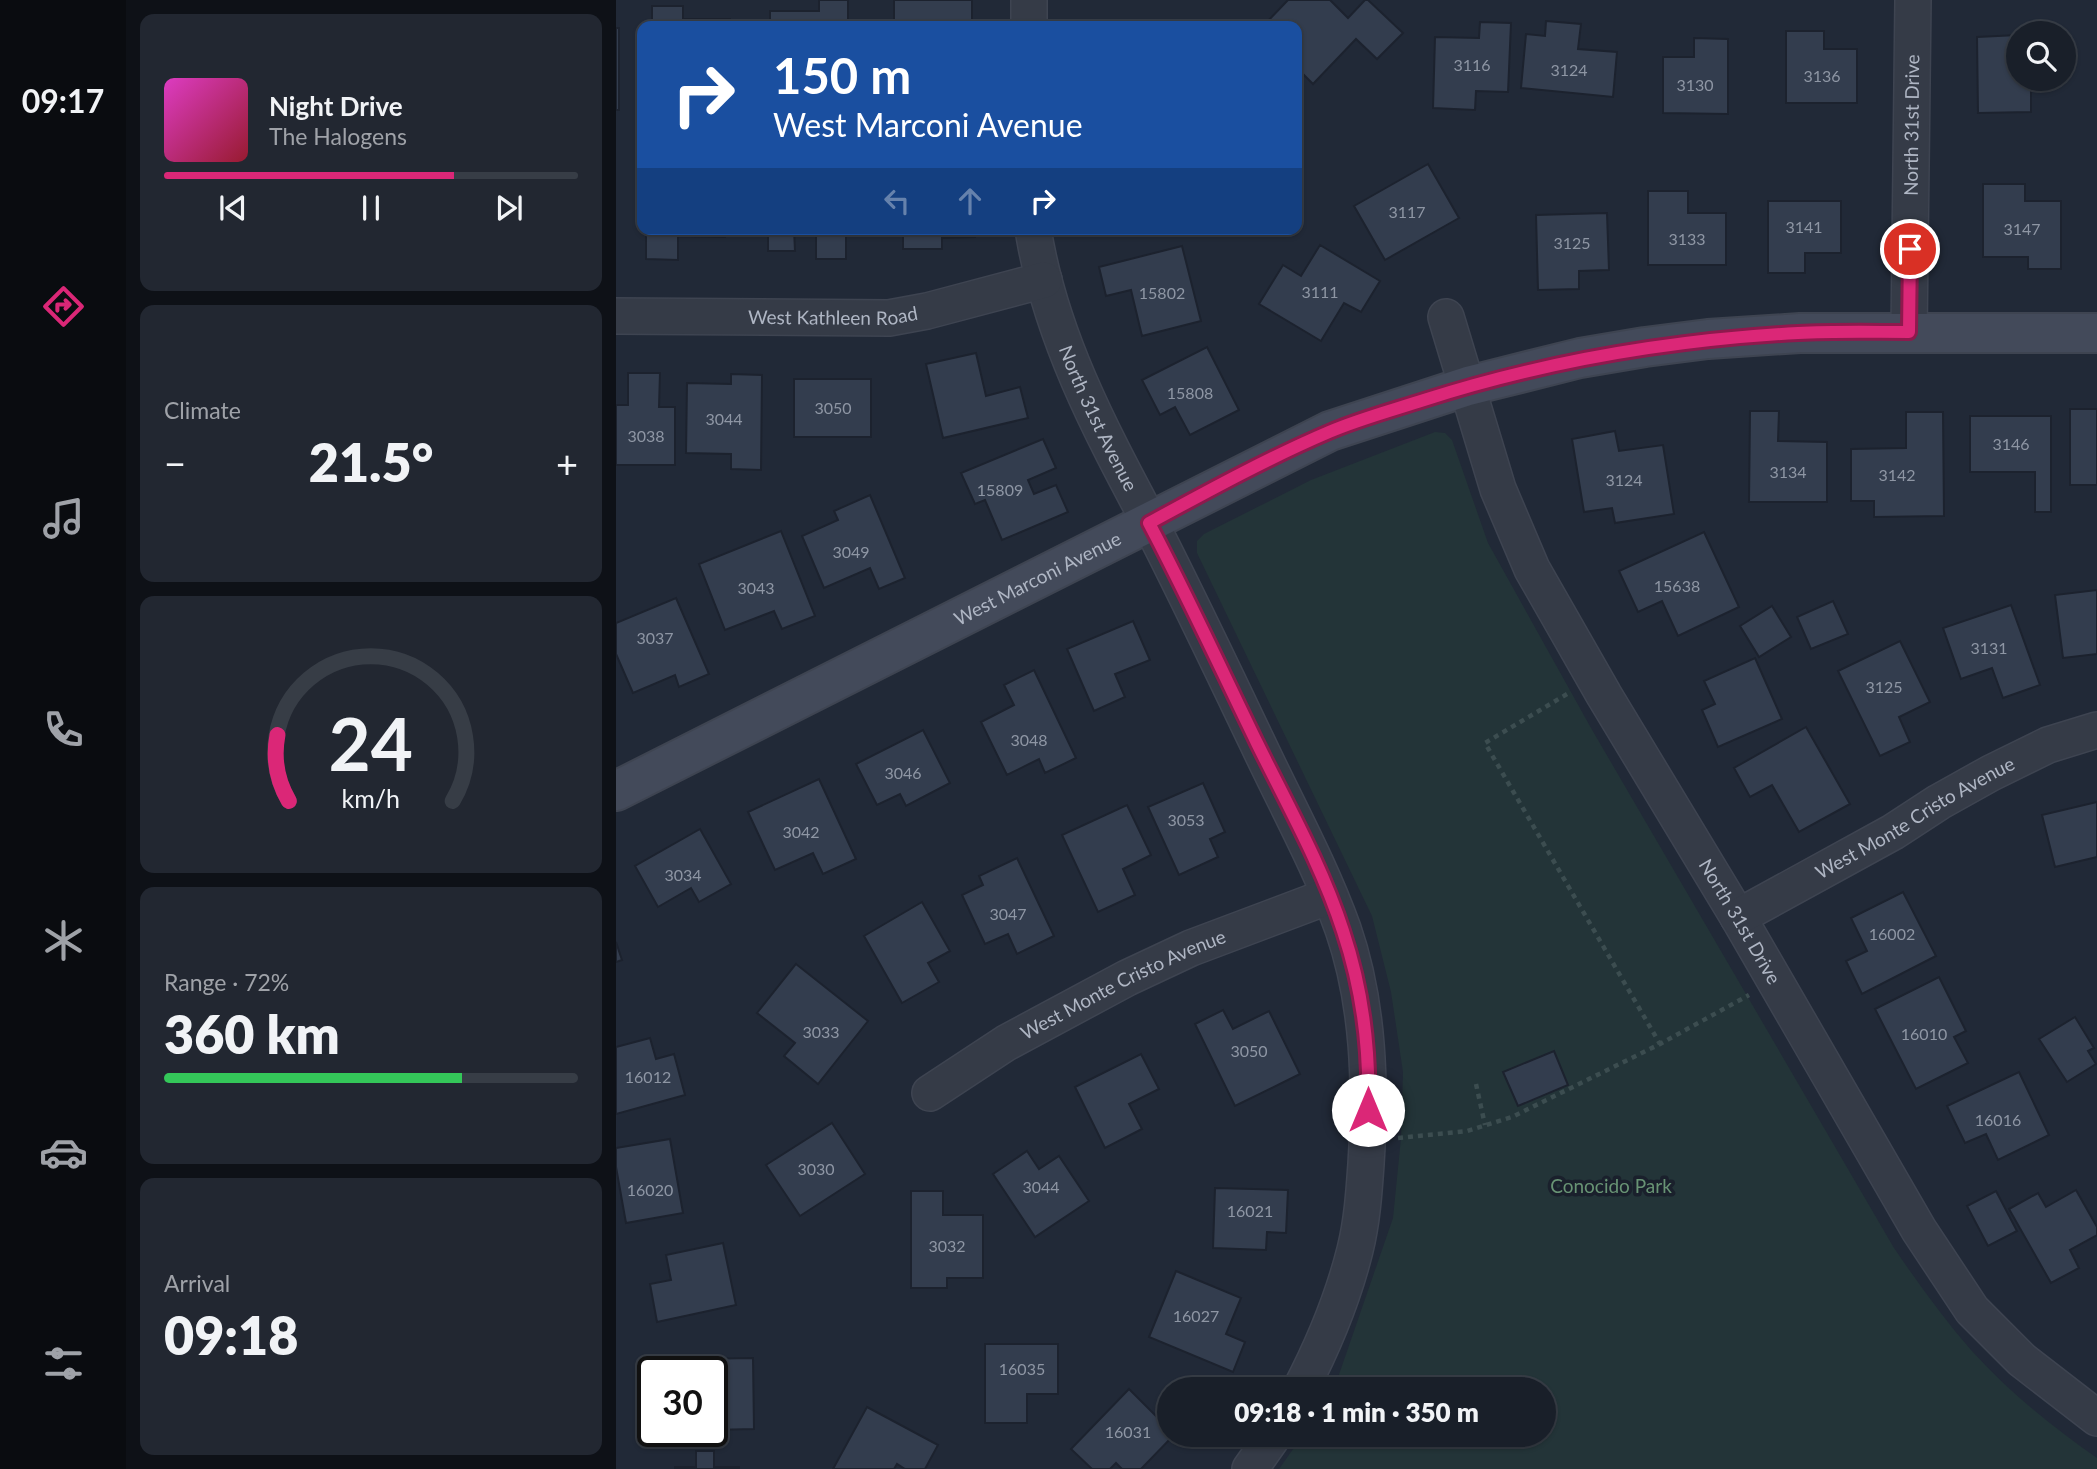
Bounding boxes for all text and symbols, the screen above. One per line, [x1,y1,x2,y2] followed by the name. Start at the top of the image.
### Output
[2006,21,2076,91] map controls
[2006,21,2076,91] button: search
[773,46,911,104] text: 150 m
[658,49,749,140] icon: right
[1899,54,1923,196] street label: North 31st Drive
[1453,55,1491,74] house number: 3116
[1550,60,1588,79] house number: 3124
[1803,66,1841,85] house number: 3136
[1676,75,1714,94] house number: 3130
[22,81,104,120] text: 09:17
[269,90,403,122] text: Night Drive
[773,105,1083,144] text: West Marconi Avenue
[269,122,407,150] text: The Halogens
[878,182,916,220] icon: left
[951,182,989,220] icon: ahead
[1024,182,1062,220] icon: right
[214,189,252,227] icon: previous
[352,189,390,227] icon: pause
[490,189,528,227] icon: next
[1388,202,1426,221] house number: 3117
[1785,217,1823,236] house number: 3141
[1880,219,1940,279] pin
[2003,219,2041,238] house number: 3147
[1668,229,1706,248] house number: 3133
[1891,230,1929,268] icon: arrive
[1553,233,1591,252] house number: 3125
[39,282,88,331] icon: directions
[1301,282,1339,301] house number: 3111
[1139,283,1185,302] house number: 15802
[748,301,920,329] street label: West Kathleen Road
[1055,342,1143,495] street label: North 31st Avenue
[1167,383,1213,402] house number: 15808
[164,396,241,424] text: Climate
[814,398,852,417] house number: 3050
[705,409,743,428] house number: 3044
[627,426,665,445] house number: 3038
[309,431,433,493] text: 21.5°
[1992,434,2030,453] house number: 3146
[164,440,186,486] text: −
[556,440,578,486] text: +
[1769,462,1807,481] house number: 3134
[1878,465,1916,484] house number: 3142
[1605,470,1643,489] house number: 3124
[977,480,1023,499] house number: 15809
[39,494,88,543] icon: music
[950,526,1125,630] street label: West Marconi Avenue
[832,542,870,561] house number: 3049
[1654,576,1700,595] house number: 15638
[737,578,775,597] house number: 3043
[636,628,674,647] house number: 3037
[1970,638,2008,657] house number: 3131
[1865,677,1903,696] house number: 3125
[329,699,413,787] text: 24
[39,705,88,754] icon: phone
[1010,730,1048,749] house number: 3048
[1811,751,2018,883] street label: West Monte Cristo Avenue
[884,763,922,782] house number: 3046
[342,782,400,812] text: km/h
[1167,810,1205,829] house number: 3053
[782,822,820,841] house number: 3042
[1695,854,1786,988] street label: North 31st Drive
[664,865,702,884] house number: 3034
[989,904,1027,923] house number: 3047
[39,916,88,965] icon: climate
[1016,924,1229,1044] street label: West Monte Cristo Avenue
[1869,924,1915,943] house number: 16002
[164,968,289,996] text: Range · 72%
[164,1003,340,1065] text: 360 km
[802,1022,840,1041] house number: 3033
[1901,1024,1947,1043] house number: 16010
[1230,1041,1268,1060] house number: 3050
[625,1067,671,1086] house number: 16012
[1331,1073,1405,1147] position arrow
[1975,1110,2021,1129] house number: 16016
[39,1128,88,1177] icon: car
[797,1159,835,1178] house number: 3030
[1550,1174,1672,1197] park label: Conocido Park
[1022,1177,1060,1196] house number: 3044
[627,1180,673,1199] house number: 16020
[1227,1201,1273,1220] house number: 16021
[928,1236,966,1255] house number: 3032
[164,1269,230,1297] text: Arrival
[164,1304,298,1366] text: 09:18
[1173,1306,1219,1325] house number: 16027
[39,1339,88,1388] icon: filters
[637,1356,728,1447] speed limit sign: 30
[999,1359,1045,1378] house number: 16035
[1234,1396,1479,1428] text: 09:18 · 1 min · 350 m
[1105,1422,1151,1441] house number: 16031

